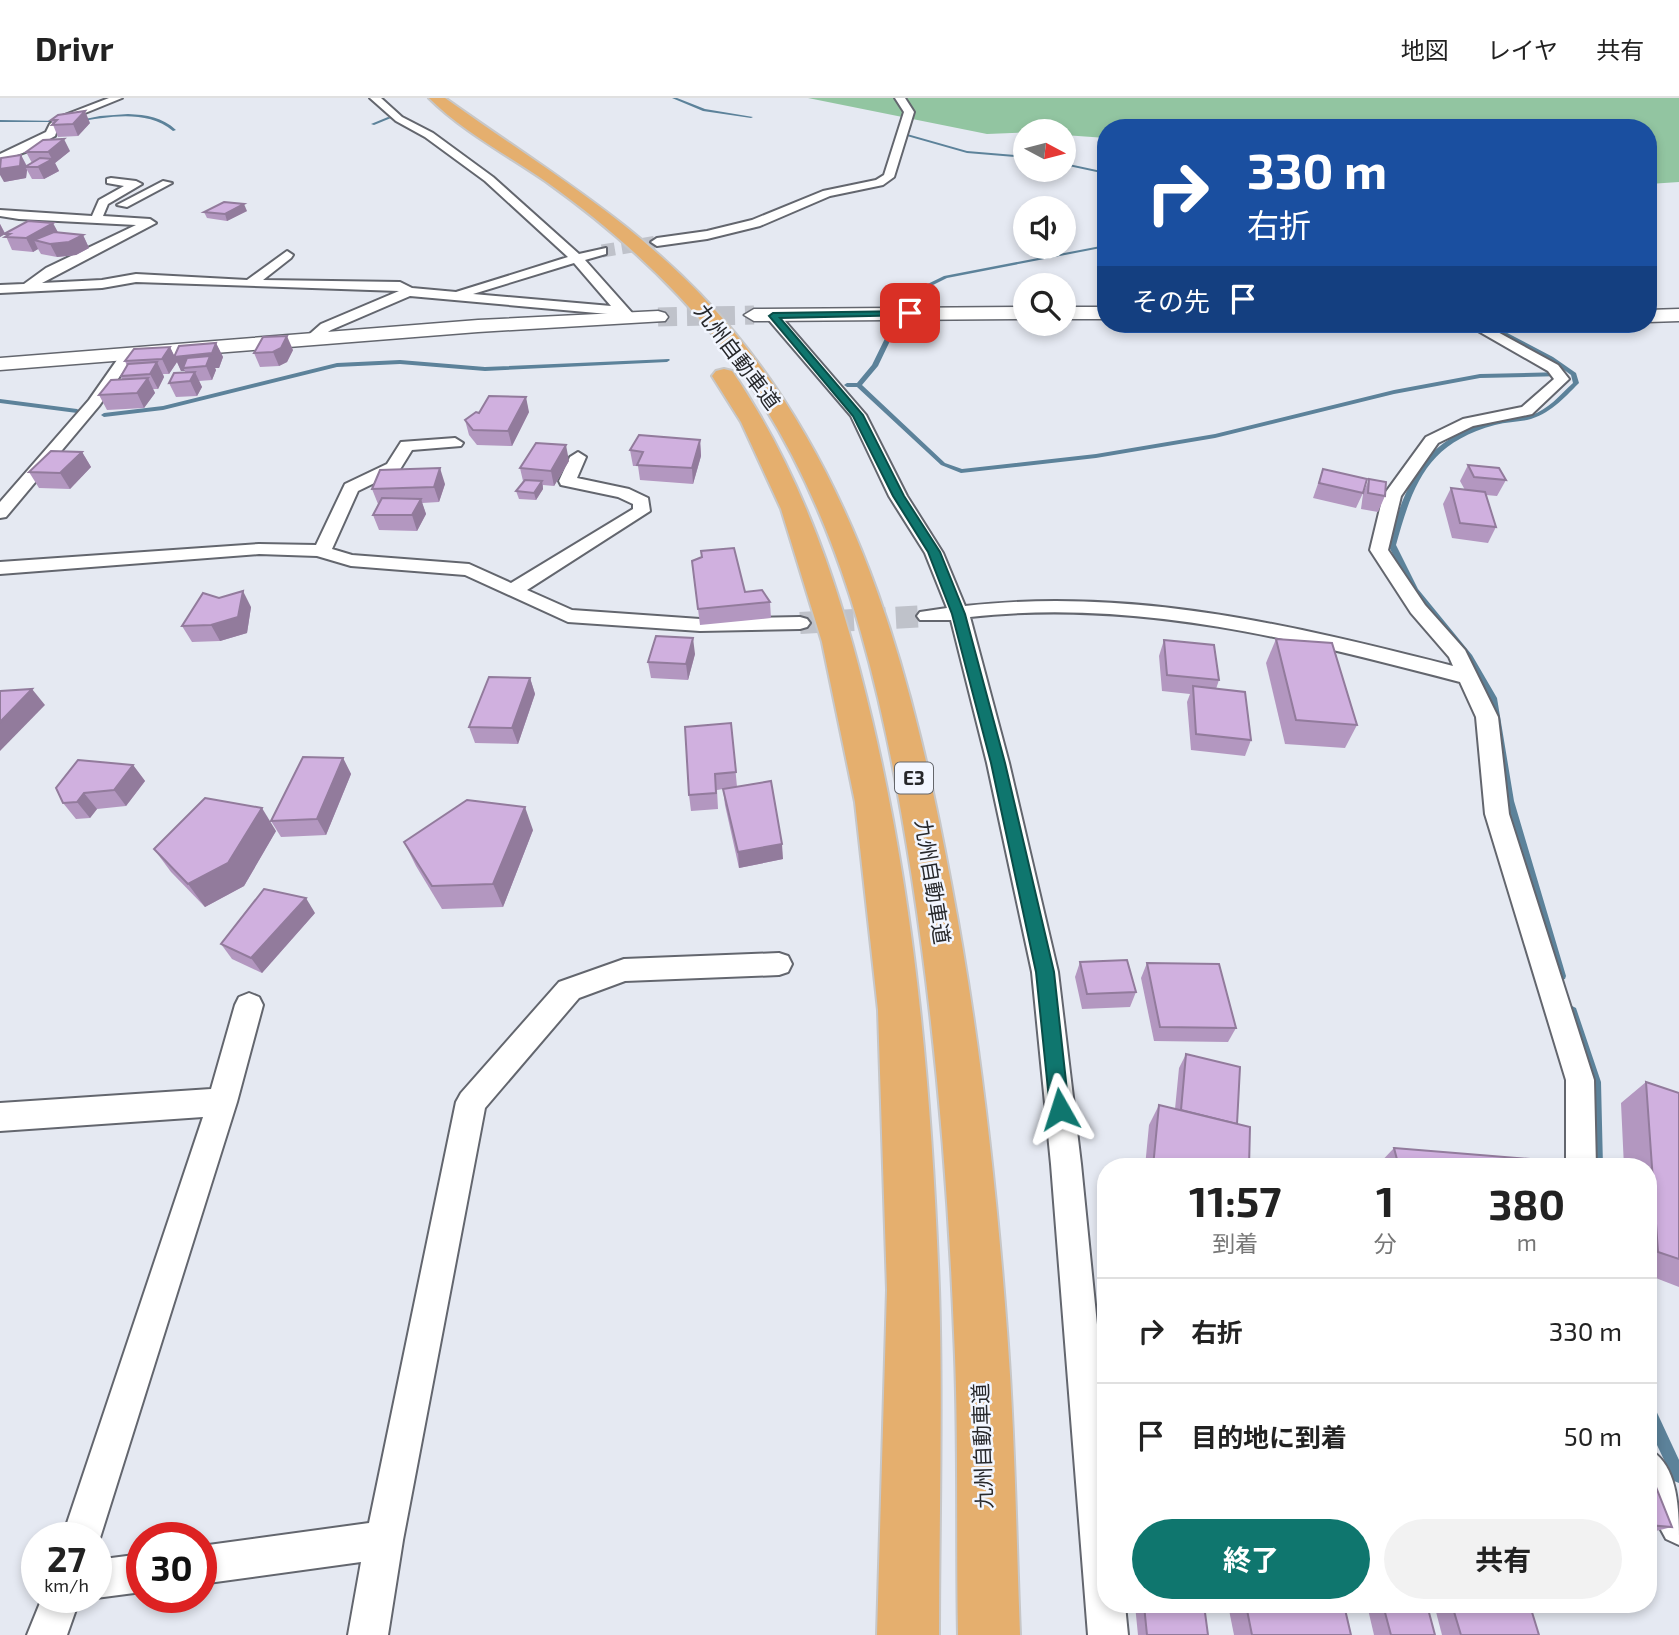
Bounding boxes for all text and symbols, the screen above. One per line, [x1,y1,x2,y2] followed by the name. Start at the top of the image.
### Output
[35,28,114,68] text: Drivr
[1401,35,1449,64] text: 地図
[1487,35,1558,64] text: レイヤ
[1596,35,1644,64] text: 共有
[1013,119,1076,182] north arrow
[1013,119,1076,336] map controls
[1247,140,1387,199] text: 330 m
[1132,147,1223,238] icon: right
[1013,196,1076,259] button: sound
[1247,205,1311,243] text: 右折
[1013,273,1076,336] button: search
[1224,280,1262,318] icon: arrive
[880,283,940,343] pin
[1132,285,1210,316] text: その先
[891,294,929,332] icon: arrive
[690,298,786,414] street label: 九州自動車道
[895,762,933,793] road number: E3
[911,818,956,946] street label: 九州自動車道
[1023,1072,1097,1146] position arrow
[1189,1175,1281,1225] text: 11:57
[1376,1175,1394,1225] text: 1
[1489,1178,1565,1228] text: 380
[1517,1228,1537,1256] text: m
[1212,1229,1258,1257] text: 到着
[1373,1229,1396,1257] text: 分
[1132,1312,1170,1350] icon: right
[1549,1315,1622,1346] text: 330 m
[1191,1316,1243,1347] text: 右折
[967,1383,996,1509] street label: 九州自動車道
[1132,1417,1170,1455] icon: arrive
[1564,1420,1622,1451] text: 50 m
[1191,1421,1347,1452] text: 目的地に到着
[1132,1519,1370,1599] button: 終了
[1384,1519,1622,1599] button: 共有
[126,1522,217,1613] speed limit sign: 30
[47,1537,86,1579] text: 27
[44,1574,89,1596] text: km/h

